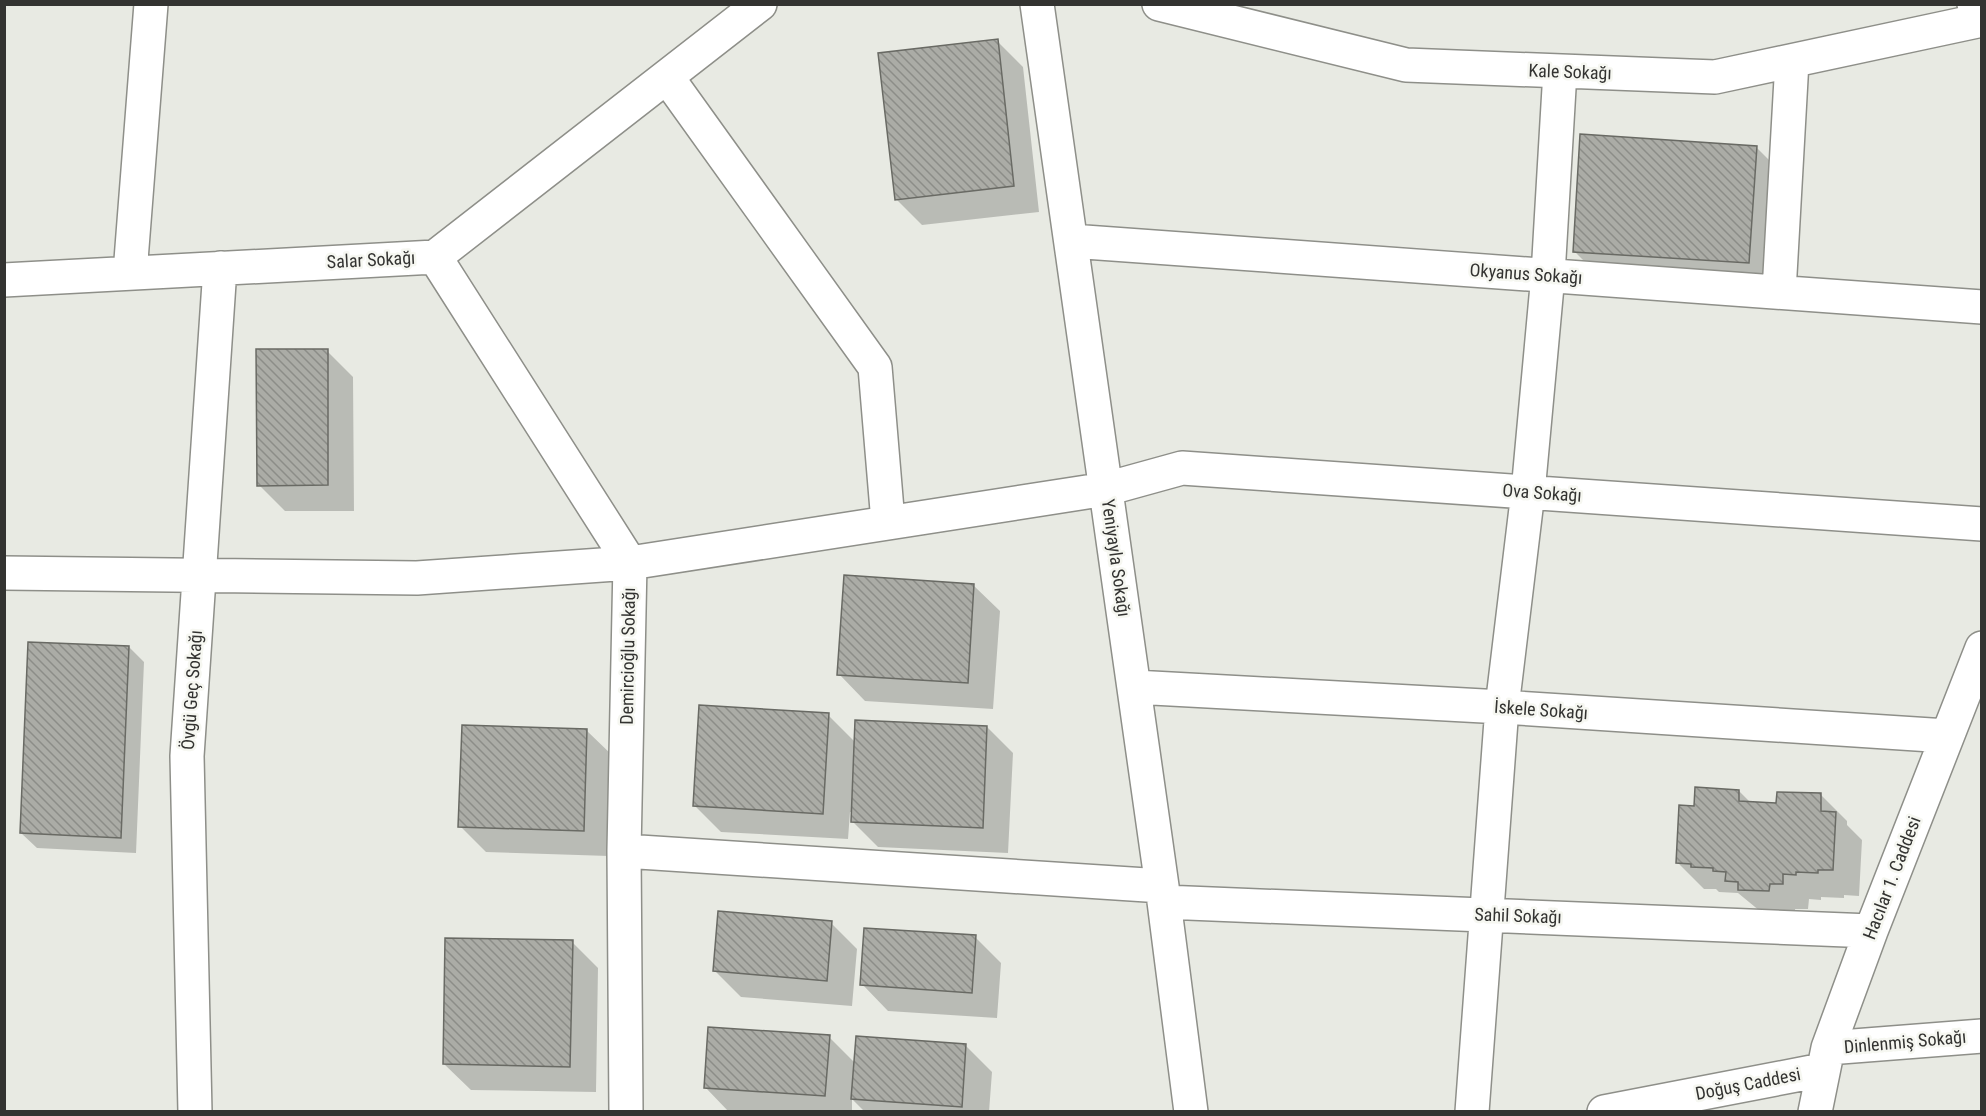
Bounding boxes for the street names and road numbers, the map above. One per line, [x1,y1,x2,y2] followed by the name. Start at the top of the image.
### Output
[1528,60,1612,83] street label: Kale Sokağı
[326,247,416,272] street label: Salar Sokağı
[1469,259,1583,288] street label: Okyanus Sokağı
[1502,479,1582,506] street label: Ova Sokağı
[1098,498,1135,618] street label: Yeniyayla Sokağı
[616,587,639,725] street label: Demircioğlu Sokağı
[177,629,206,750] street label: Övgü Geç Sokağı
[1493,696,1589,723] street label: İskele Sokağı
[1858,813,1925,942] street label: Hacılar 1. Caddesi
[1474,903,1562,928] street label: Sahil Sokağı
[1843,1026,1967,1057] street label: Dinlenmiş Sokağı
[1694,1063,1802,1104] street label: Doğuş Caddesi

